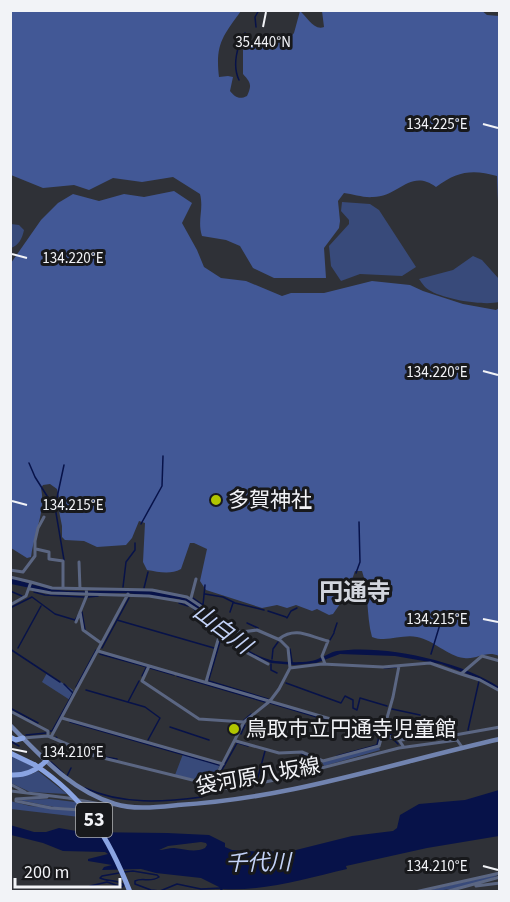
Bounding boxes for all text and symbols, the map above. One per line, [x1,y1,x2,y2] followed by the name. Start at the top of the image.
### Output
[235,32,291,53] text: 35.440°N
[406,114,468,135] text: 134.225°E
[42,248,104,269] text: 134.220°E
[406,362,468,383] text: 134.220°E
[228,485,312,515] place label: 多賀神社
[209,493,223,507] marker: 多賀神社
[42,495,104,516] text: 134.215°E
[319,575,391,610] district label: 円通寺
[186,596,260,663] water label: 山白川
[406,609,468,630] text: 134.215°E
[246,714,456,744] place label: 鳥取市立円通寺児童館
[227,722,241,736] marker: 鳥取市立円通寺児童館
[42,742,104,763] text: 134.210°E
[193,750,323,802] street label: 袋河原八坂線
[76,803,112,837] road number: 53
[225,846,293,880] water label: 千代川
[15,851,120,889] scale bar
[406,856,468,877] text: 134.210°E
[24,860,69,885] text: 200 m

